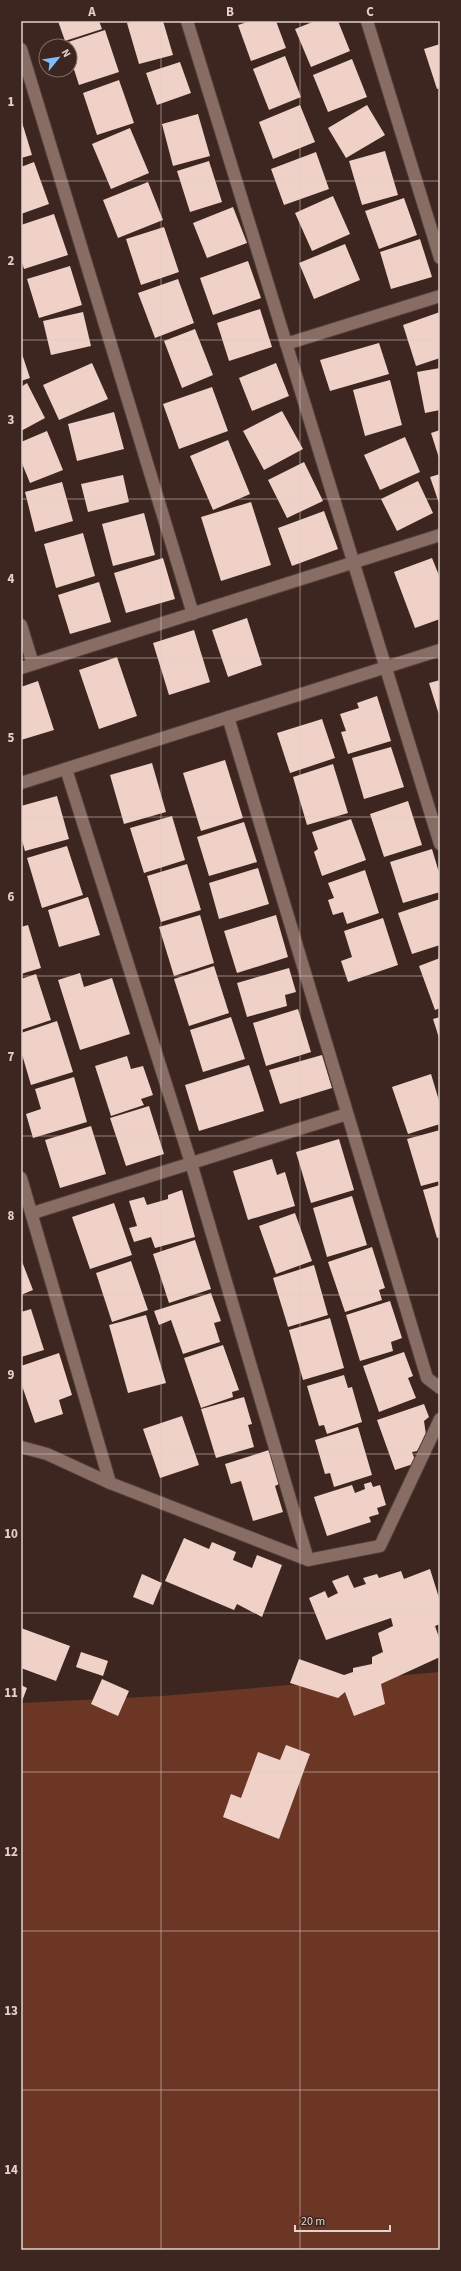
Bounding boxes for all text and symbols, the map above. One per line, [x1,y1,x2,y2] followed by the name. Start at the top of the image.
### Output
[87,3,96,21] text: A
[226,3,234,21] text: B
[366,3,374,21] text: C
[38,38,78,78] north arrow
[58,46,75,60] text: N
[8,93,15,111] text: 1
[8,252,15,270] text: 2
[8,411,15,429] text: 3
[8,570,15,588] text: 4
[8,729,15,747] text: 5
[8,888,15,906] text: 6
[8,1048,15,1066] text: 7
[8,1207,15,1225] text: 8
[8,1366,15,1384] text: 9
[4,1525,18,1543] text: 10
[4,1684,18,1702] text: 11
[4,1843,18,1861] text: 12
[4,2002,18,2020] text: 13
[4,2161,18,2179] text: 14
[295,2207,390,2233] scale bar
[301,2213,325,2230] text: 20 m

